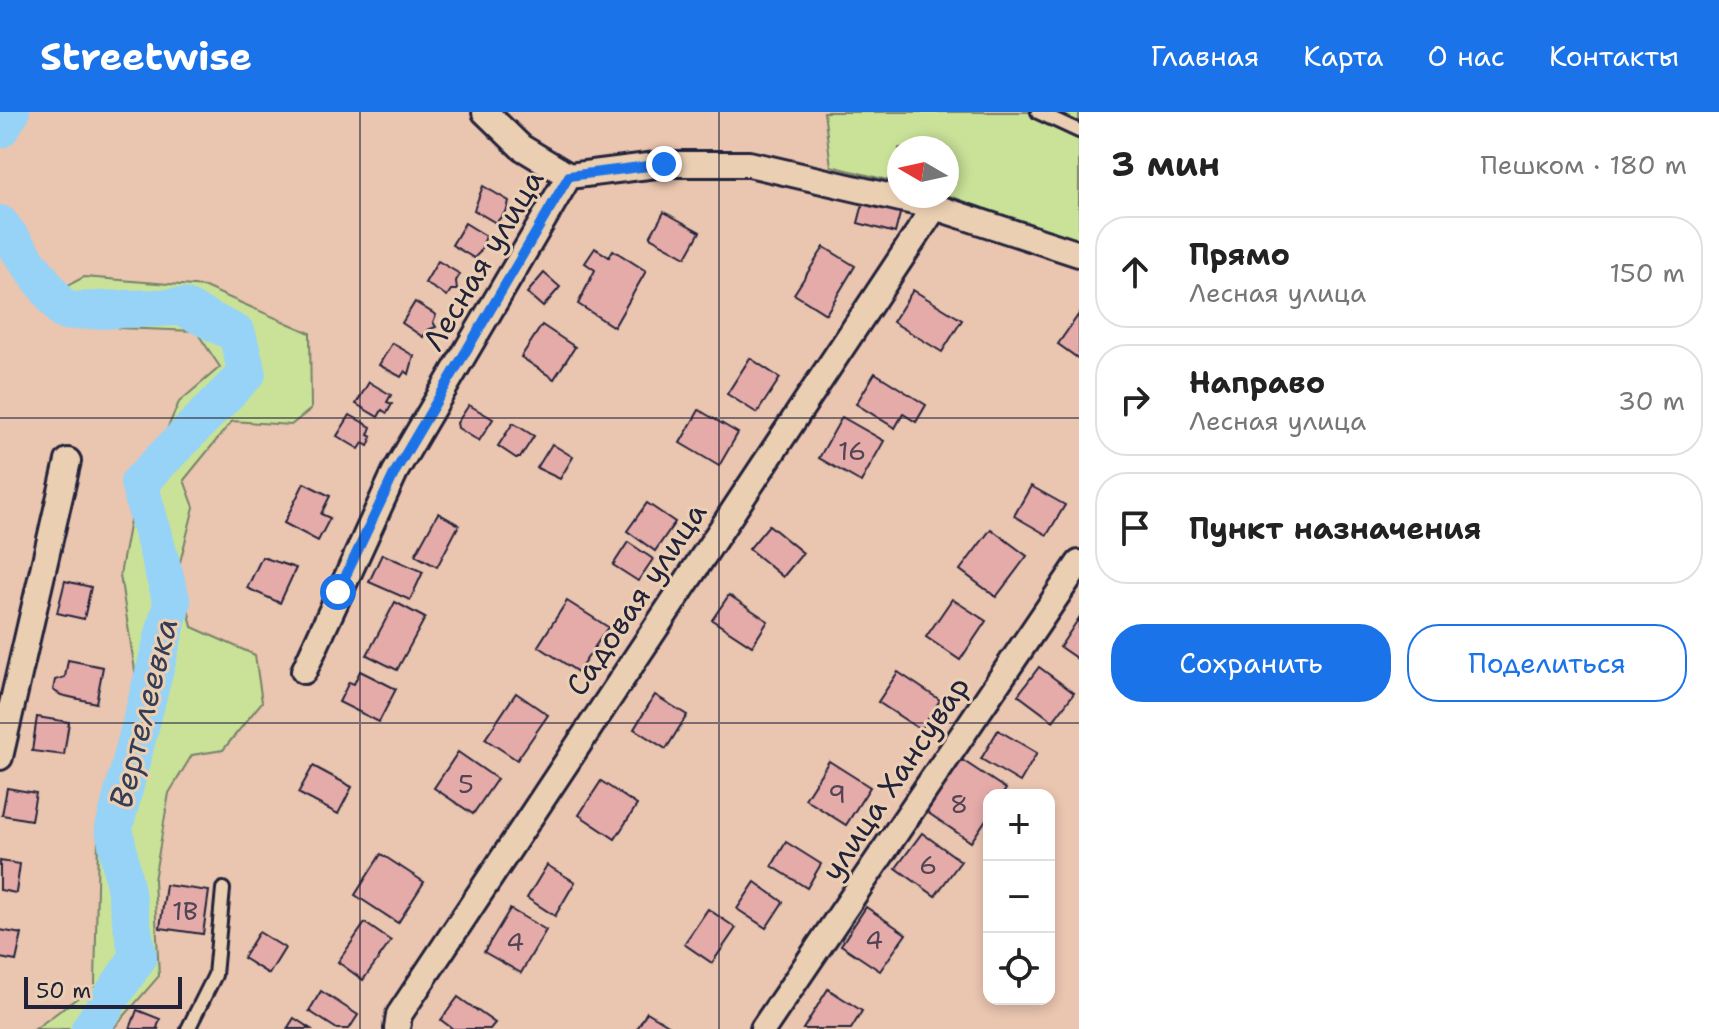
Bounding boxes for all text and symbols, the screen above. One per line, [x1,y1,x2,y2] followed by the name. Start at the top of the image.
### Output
[40,31,252,82] text: Streetwise
[1151,37,1259,75] text: Главная
[1303,37,1383,75] text: Карта
[1427,37,1505,75] text: О нас
[1549,37,1679,75] text: Контакты
[887,136,959,208] north arrow
[1111,141,1220,187] text: 3 мин
[646,146,682,182] route end
[1481,147,1687,182] text: Пешком · 180 m
[413,162,553,358] street label: Лесная улица
[1189,234,1290,275] text: Прямо
[1113,250,1157,294] icon: ahead
[1609,255,1685,290] text: 150 m
[1189,275,1366,310] text: Лесная улица
[1189,362,1325,403] text: Направо
[1113,378,1157,422] icon: right
[1618,383,1685,418] text: 30 m
[1189,403,1366,438] text: Лесная улица
[838,433,866,468] house number: 16
[556,494,716,704] street label: Садовая улица
[1113,506,1157,550] icon: arrive
[1189,508,1481,549] text: Пункт назначения
[320,574,356,610] route start
[99,613,187,813] water label: Вертелеевка
[1111,624,1391,702] button: Сохранить
[1407,624,1687,702] button: Поделиться
[811,668,979,888] street label: улица Хансувар
[458,766,474,801] house number: 5
[828,776,846,811] house number: 9
[950,786,968,821] house number: 8
[983,789,1055,1005] map controls
[983,789,1055,861] button: +
[919,847,937,882] house number: 6
[983,861,1055,933] button: −
[172,893,198,928] house number: 1В
[865,922,883,957] house number: 4
[506,924,524,959] house number: 4
[983,933,1055,1005] button: locate
[24,973,182,1009] scale bar
[36,976,91,1005] text: 50 m

